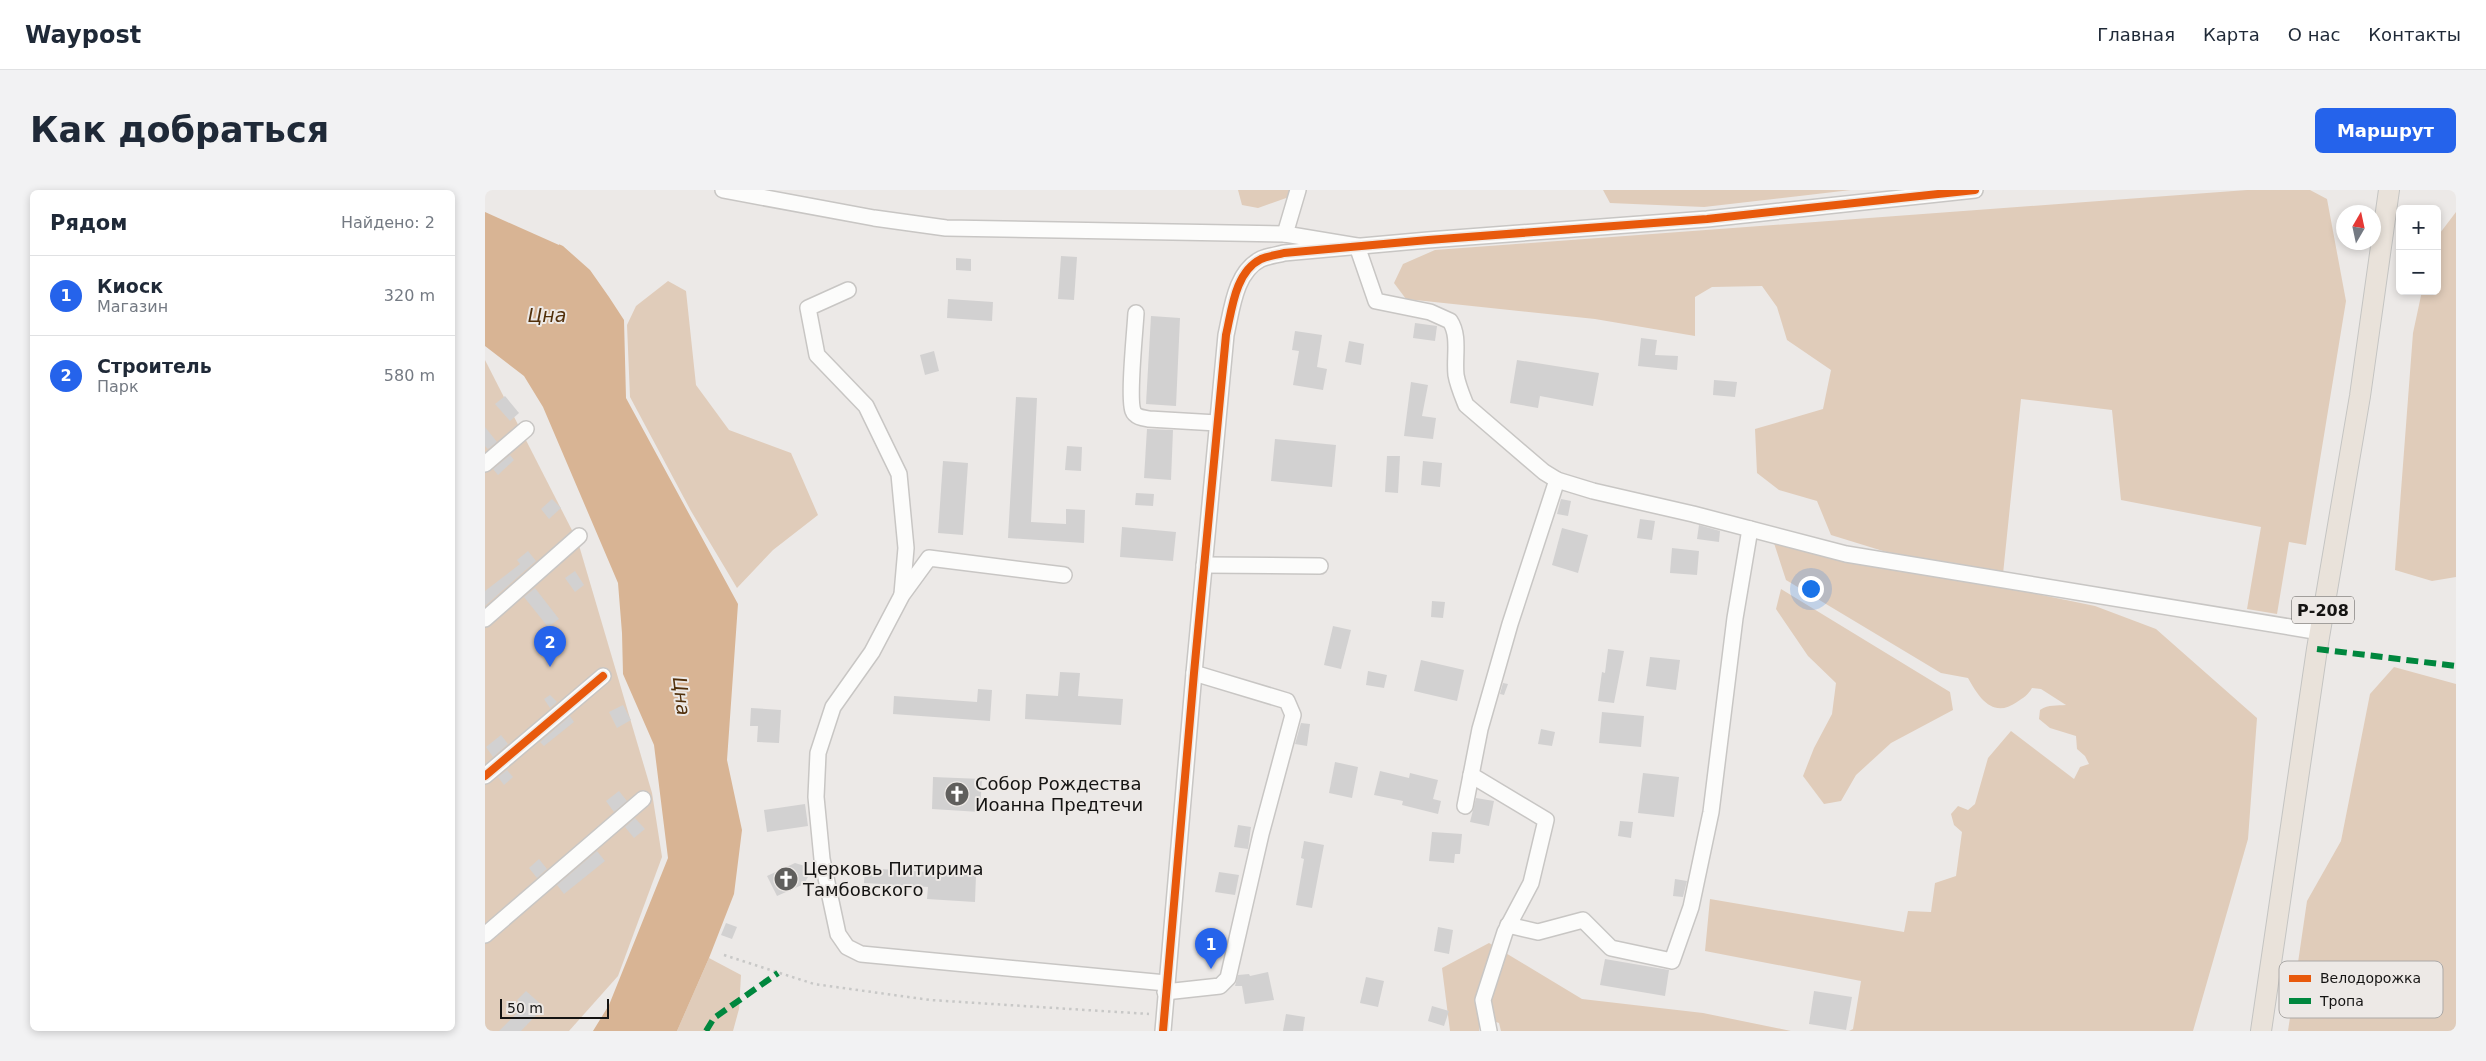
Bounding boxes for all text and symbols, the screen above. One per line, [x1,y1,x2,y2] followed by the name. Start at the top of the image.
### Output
[25,21,141,49] text: Waypost
[2097,24,2175,45] text: Главная
[2203,24,2260,45] text: Карта
[2288,24,2340,45] text: О нас
[2368,24,2461,45] text: Контакты
[2315,108,2456,153] button: Маршрут
[30,110,329,150] text: Как добраться
[2336,205,2381,250] north arrow
[2396,205,2441,295] map controls
[2396,205,2441,250] button: +
[50,211,127,235] text: Рядом
[341,213,435,232] text: Найдено: 2
[2396,250,2441,295] button: −
[97,275,163,297] text: Киоск
[60,286,72,305] text: 1
[384,286,435,305] text: 320 m
[97,297,168,316] text: Магазин
[528,304,566,326] water label: Цна
[97,355,212,377] text: Строитель
[60,366,72,385] text: 2
[384,366,435,385] text: 580 m
[97,377,139,396] text: Парк
[1798,576,1824,602] your location
[2292,596,2354,624] road number: Р-208
[534,626,566,667] pin: 2
[669,675,695,717] water label: Цна
[975,773,1143,815] place label: Собор Рождества Иоанна Предтечи
[944,781,970,807] church icon: Собор Рождества Иоанна Предтечи
[802,858,983,900] place label: Церковь Питирима Тамбовского
[773,866,799,892] church icon: Церковь Питирима Тамбовского
[1195,928,1227,969] pin: 1
[2279,961,2443,1018] legend
[2320,970,2421,986] text: Велодорожка
[2319,993,2364,1009] text: Тропа
[500,996,609,1019] scale bar
[507,1000,543,1016] text: 50 m

